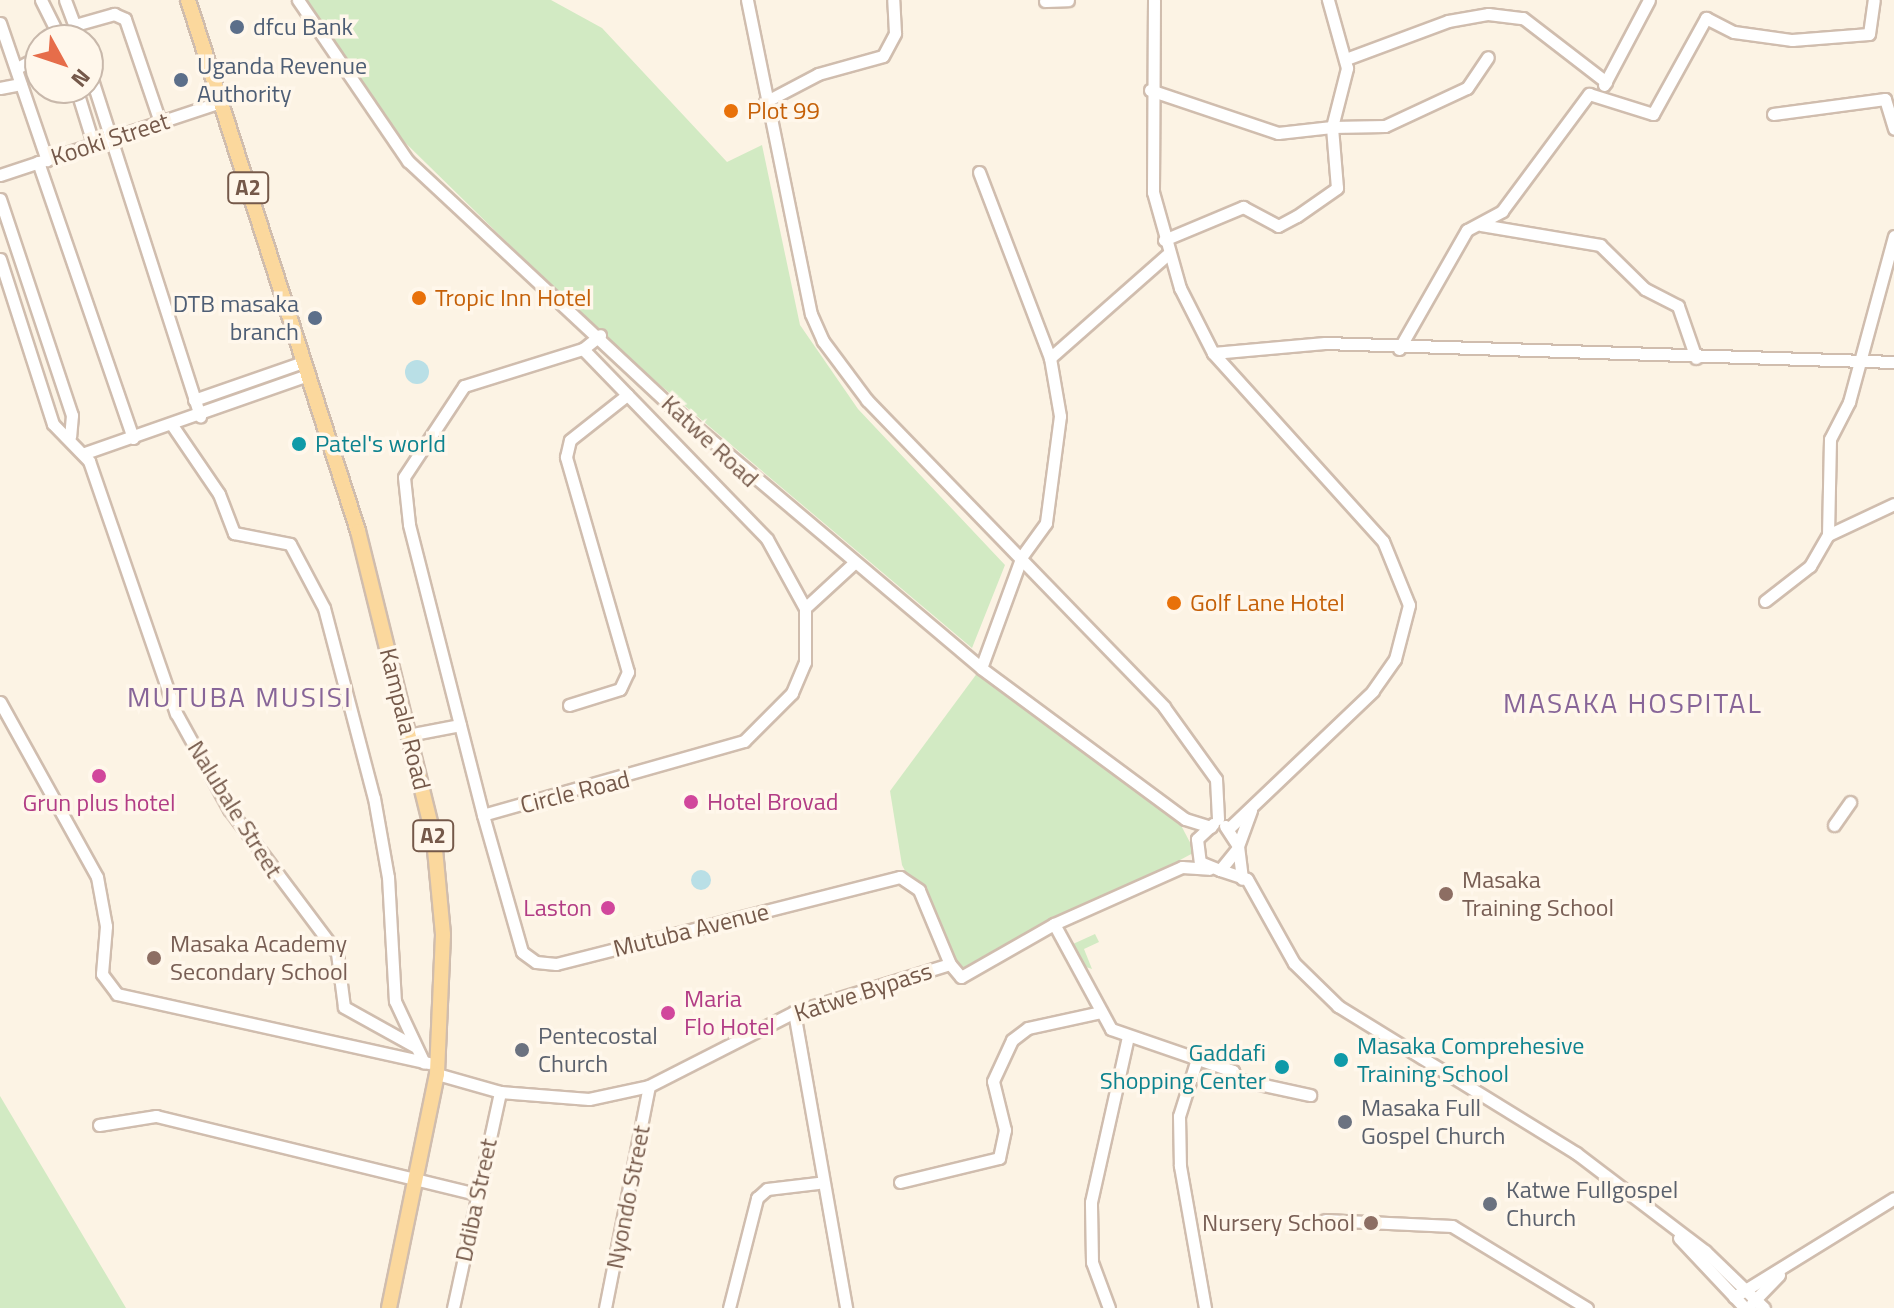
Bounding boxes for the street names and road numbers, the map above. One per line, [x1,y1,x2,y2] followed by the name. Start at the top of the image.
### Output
[47,106,173,172] street label: Kooki Street
[226,170,270,206] road number: A2
[656,389,764,493] street label: Katwe Road
[373,645,437,793] street label: Kampala Road
[181,735,289,883] street label: Nalubale Street
[517,765,633,819] street label: Circle Road
[411,818,455,854] road number: A2
[610,897,772,963] street label: Mutuba Avenue
[791,956,935,1028] street label: Katwe Bypass
[600,1123,656,1271] street label: Nyondo Street
[449,1136,503,1264] street label: Ddiba Street

